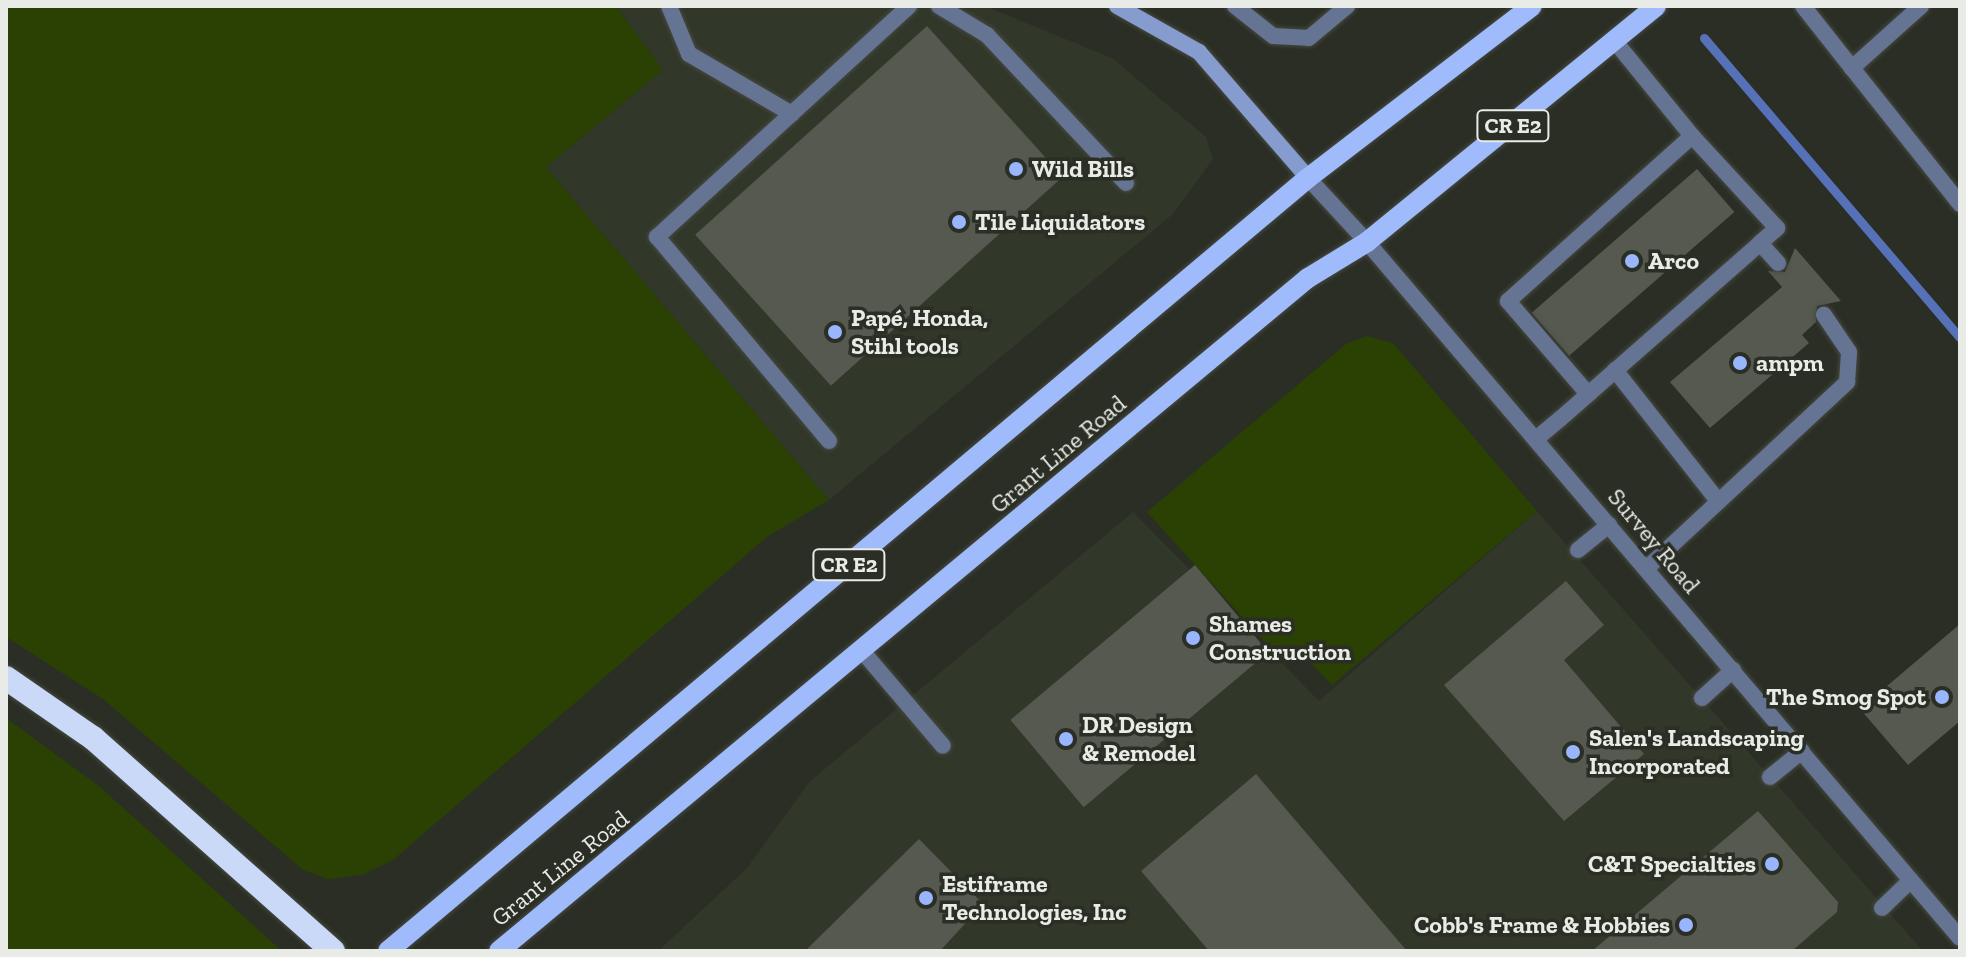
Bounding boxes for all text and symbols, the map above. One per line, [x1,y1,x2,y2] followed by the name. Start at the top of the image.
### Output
[1475,108,1551,144] road number: CR E2
[1032,155,1134,183] place label: Wild Bills
[1007,160,1025,178] marker: Wild Bills
[975,208,1145,236] place label: Tile Liquidators
[950,213,968,231] marker: Tile Liquidators
[1648,247,1699,275] place label: Arco
[1623,252,1641,270] marker: Arco
[851,304,988,360] place label: Papé, Honda, Stihl tools
[826,323,844,341] marker: Papé, Honda, Stihl tools
[1756,349,1824,377] place label: ampm
[1731,354,1749,372] marker: ampm
[984,389,1132,519] street label: Grant Line Road
[1602,483,1706,599] street label: Survey Road
[811,547,887,583] road number: CR E2
[1209,610,1351,666] place label: Shames Construction
[1184,629,1202,647] marker: Shames Construction
[1766,683,1926,711] place label: The Smog Spot
[1933,688,1951,706] marker: The Smog Spot
[1082,711,1196,767] place label: DR Design & Remodel
[1589,724,1804,780] place label: Salen's Landscaping Incorporated
[1057,730,1075,748] marker: DR Design & Remodel
[1564,743,1582,761] marker: Salen's Landscaping Incorporated
[486,804,634,932] street label: Grant Line Road
[1588,850,1756,878] place label: C&T Specialties
[1763,855,1781,873] marker: C&T Specialties
[942,870,1127,926] place label: Estiframe Technologies, Inc
[917,889,935,907] marker: Estiframe Technologies, Inc
[1414,911,1670,939] place label: Cobb's Frame & Hobbies
[1677,916,1695,934] marker: Cobb's Frame & Hobbies

